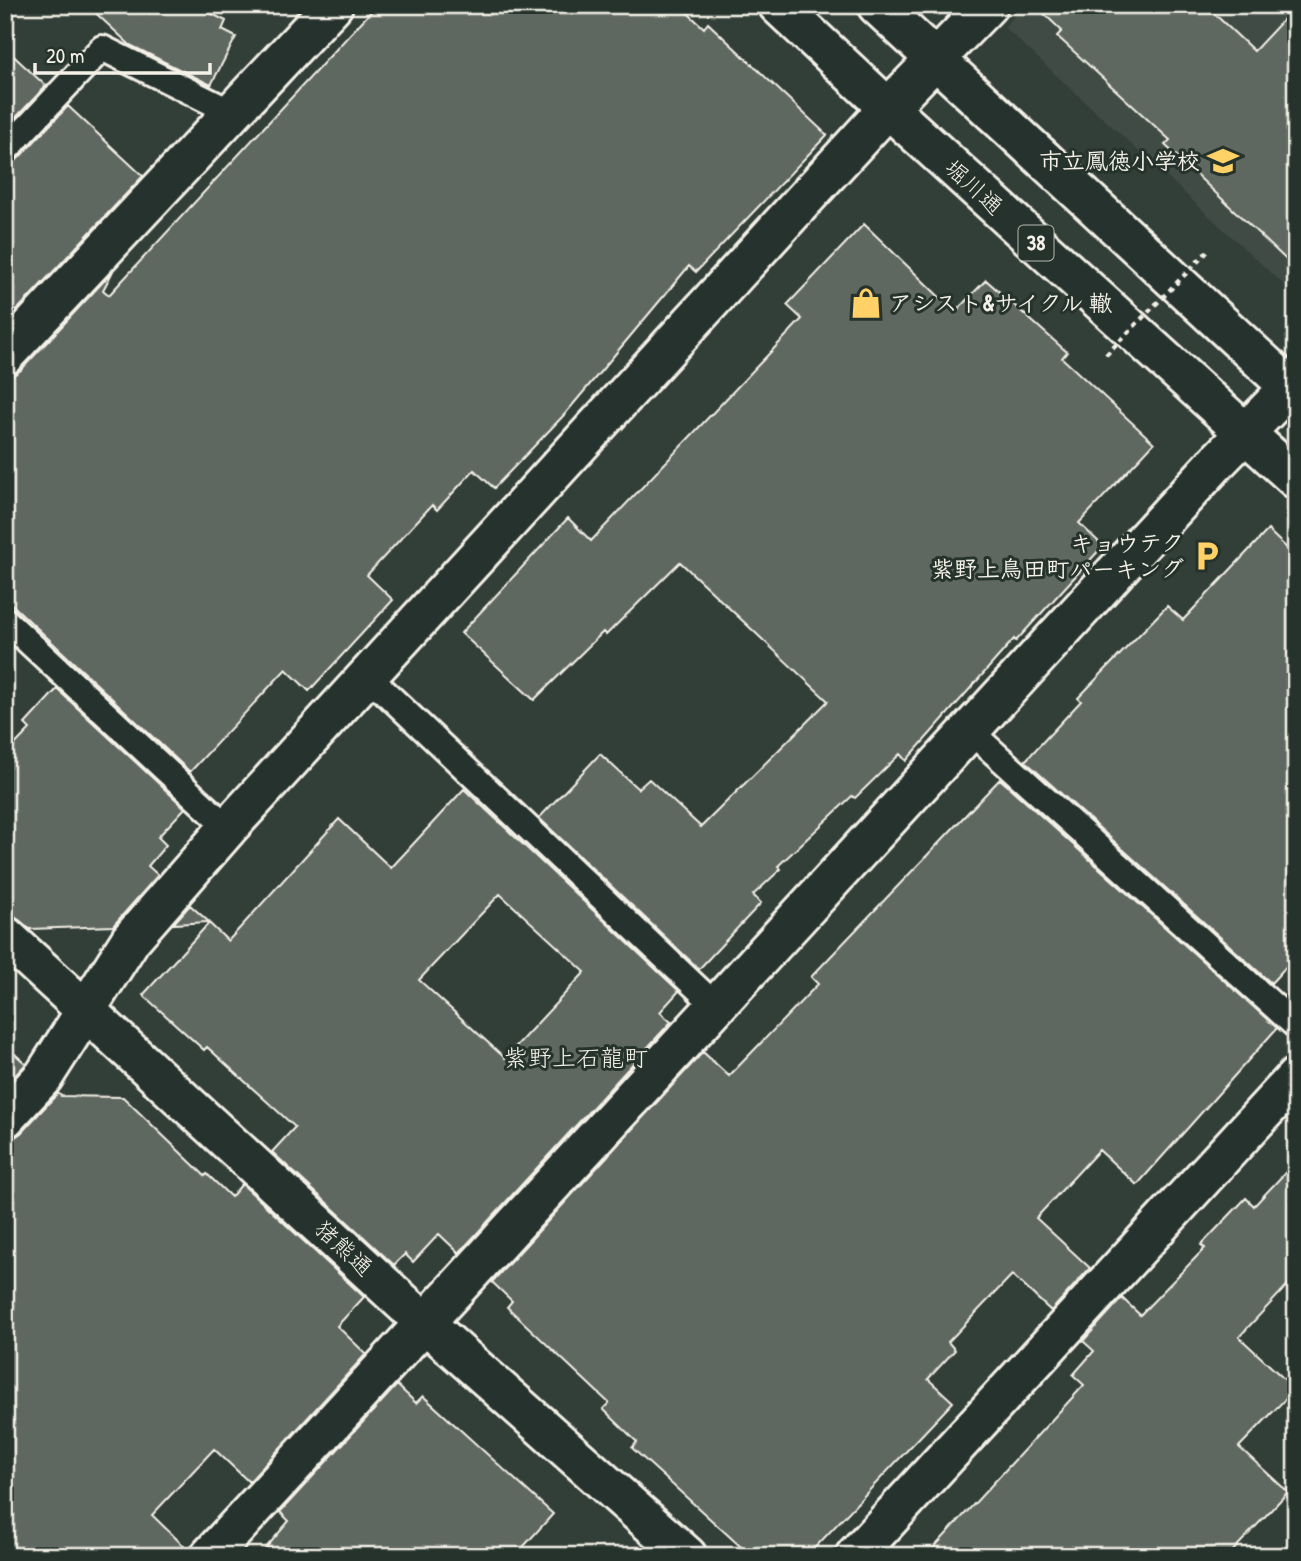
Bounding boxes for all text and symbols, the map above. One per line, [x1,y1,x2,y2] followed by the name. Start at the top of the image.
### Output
[35,32,210,76] scale bar
[46,41,84,70] text: 20 m
[1206,144,1240,178] school or university icon: 市立鳳徳小学校
[1039,145,1200,176] place label: 市立鳳徳小学校
[938,152,1010,221] street label: 堀川通
[1018,226,1054,260] road number: 38
[849,286,883,320] shop icon: アシスト&サイクル 轍
[889,287,1112,318] place label: アシスト&サイクル 轍
[931,527,1184,584] place label: キョウテク 紫野上鳥田町パーキング
[1190,539,1224,573] parking icon: キョウテク 紫野上鳥田町パーキング
[504,1041,648,1073] district label: 紫野上石龍町
[309,1213,380,1282] street label: 猪熊通

